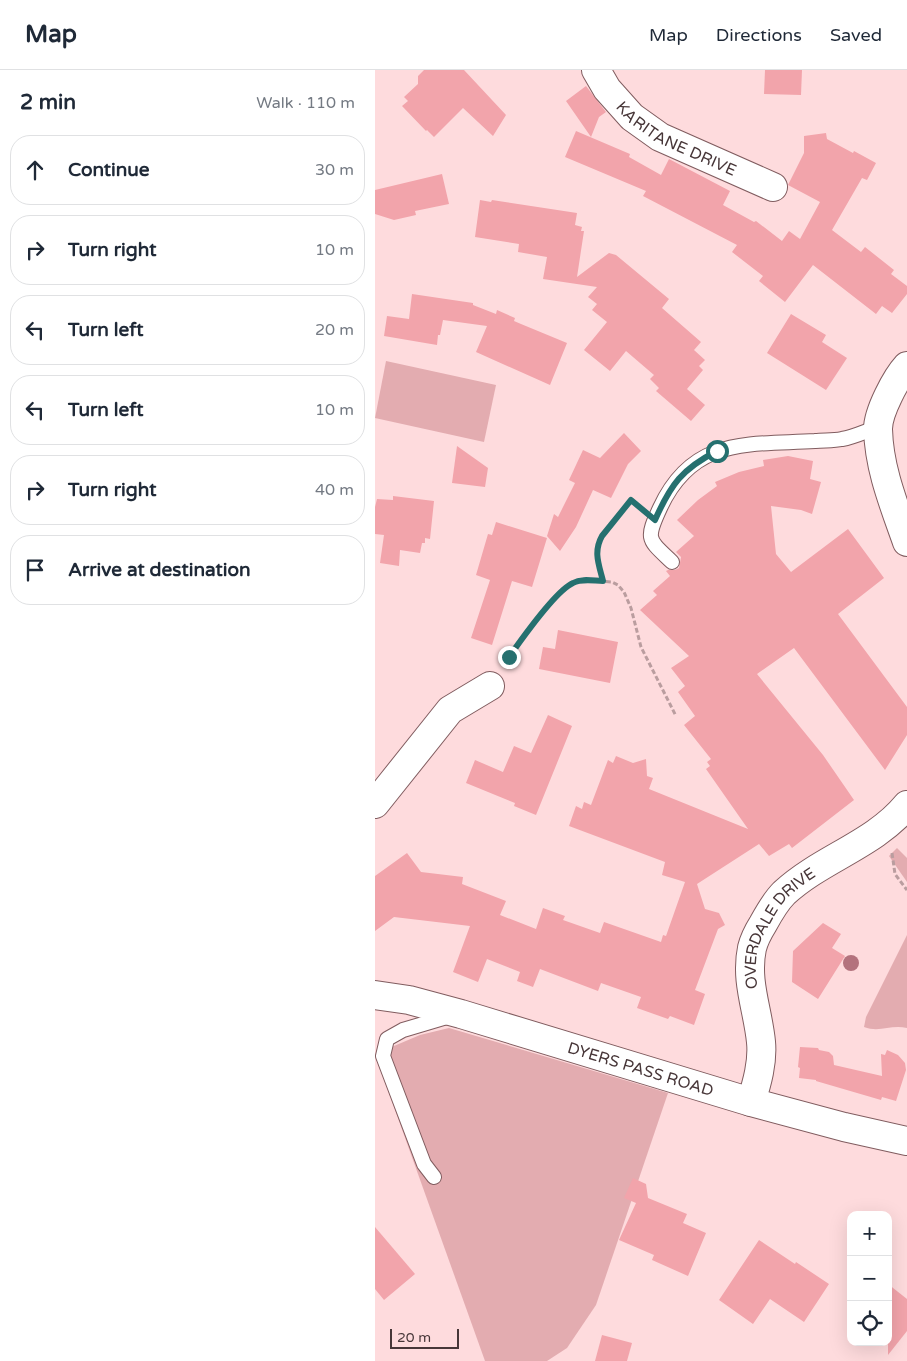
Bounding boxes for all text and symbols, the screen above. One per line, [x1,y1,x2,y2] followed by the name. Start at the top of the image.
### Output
[25,20,77,49] text: Map
[649,24,688,46] text: Map
[716,24,802,46] text: Directions
[830,24,882,46] text: Saved
[20,90,76,115] text: 2 min
[256,93,355,113] text: Walk · 110 m
[612,97,739,181] street label: KARITANE DRIVE
[21,156,49,184] icon: ahead
[68,159,150,181] text: Continue
[315,160,354,180] text: 30 m
[21,236,49,264] icon: right
[68,239,156,261] text: Turn right
[315,240,354,260] text: 10 m
[21,316,49,344] icon: left
[68,319,144,341] text: Turn left
[315,320,354,340] text: 20 m
[21,396,49,424] icon: left
[68,399,144,421] text: Turn left
[315,400,354,420] text: 10 m
[706,440,729,463] route start
[21,476,49,504] icon: right
[68,479,156,501] text: Turn right
[315,480,354,500] text: 40 m
[21,556,49,584] icon: arrive
[68,559,251,581] text: Arrive at destination
[498,646,521,669] route end
[741,863,819,990] street label: OVERDALE DRIVE
[565,1038,716,1101] street label: DYERS PASS ROAD
[847,1211,892,1346] map controls
[847,1211,892,1256] button: +
[847,1256,892,1301] button: −
[847,1301,892,1346] button: locate
[390,1326,459,1349] scale bar
[397,1329,431,1346] text: 20 m

